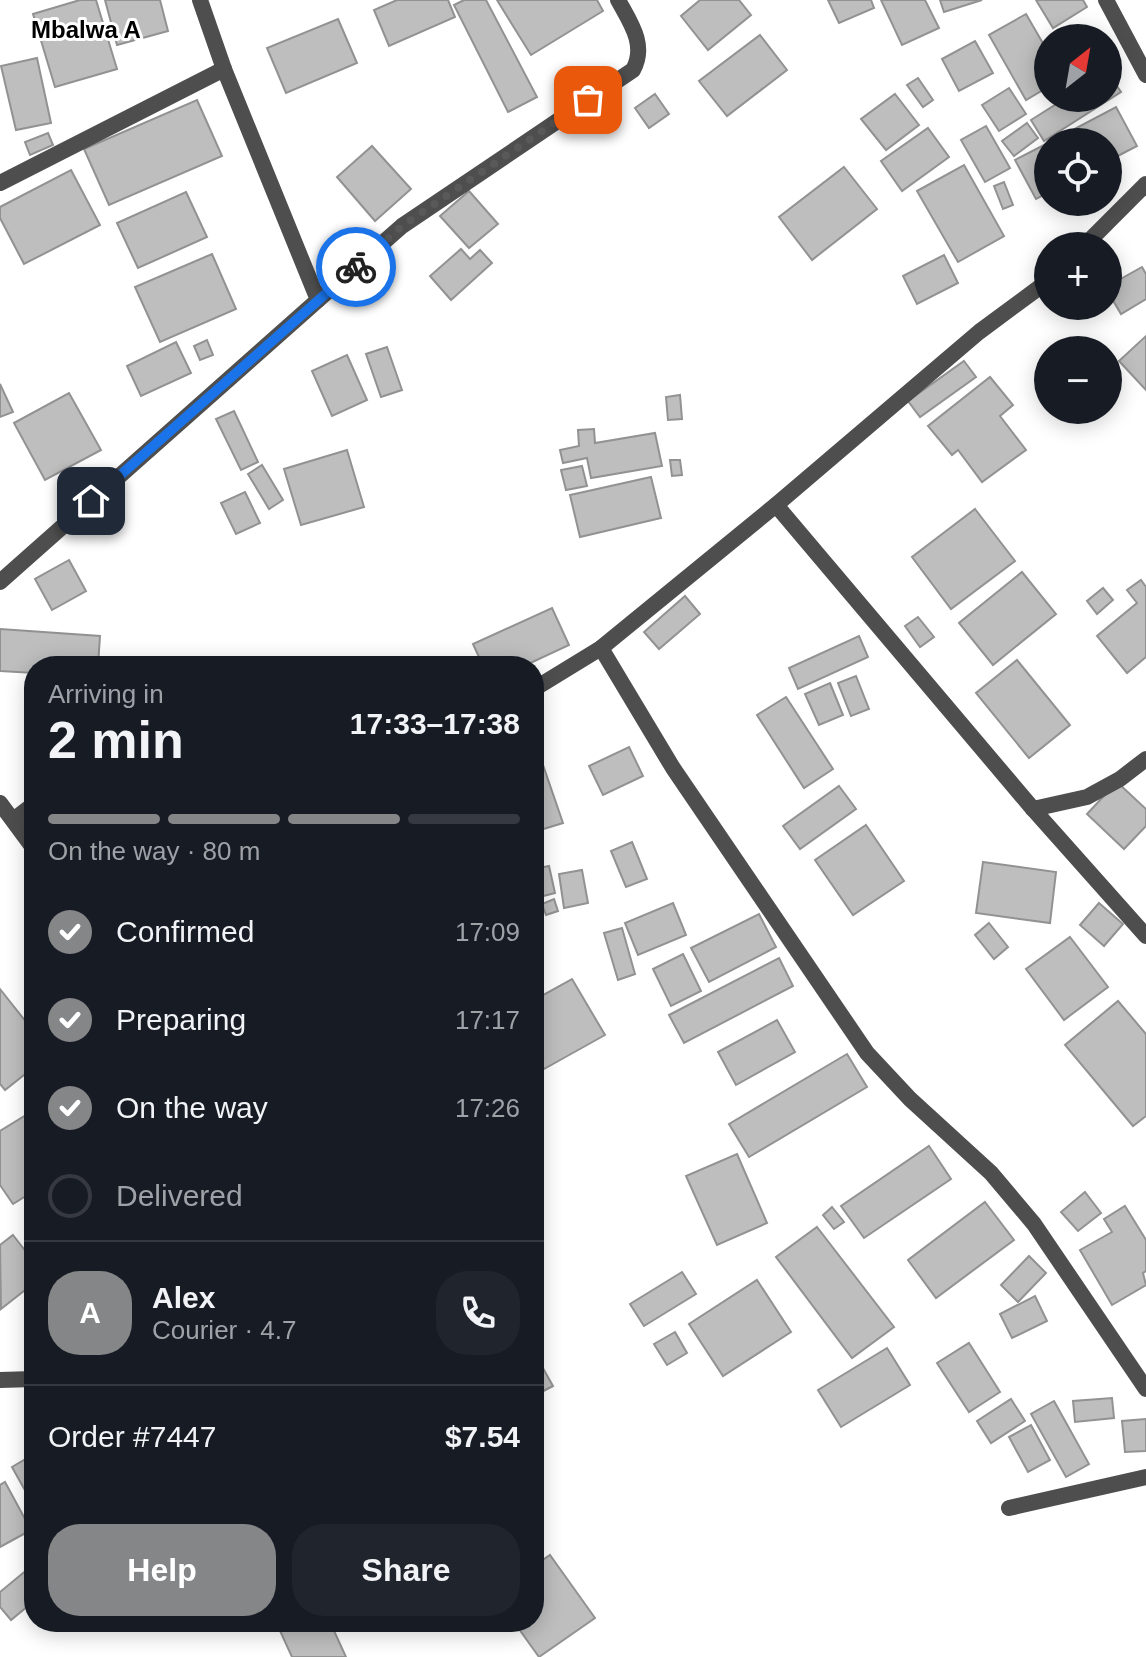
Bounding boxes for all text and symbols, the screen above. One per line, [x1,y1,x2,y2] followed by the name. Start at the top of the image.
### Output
[31,16,141,43] district label: Mbalwa A
[1034,24,1122,112] north arrow
[1034,24,1122,424] map controls
[554,66,622,134] pin
[566,78,610,122] icon: bag
[1034,128,1122,216] button: locate
[316,227,396,307] courier
[1034,232,1122,320] button: +
[334,245,378,289] icon: bike
[1034,336,1122,424] button: −
[57,467,125,535] pin
[69,479,113,523] icon: home
[48,679,164,709] text: Arriving in
[350,707,520,740] text: 17:33–17:38
[48,711,184,769] text: 2 min
[48,836,260,866] text: On the way · 80 m
[48,910,92,954] icon: check
[116,915,254,948] text: Confirmed
[455,917,520,947] text: 17:09
[48,998,92,1042] icon: check
[116,1003,246,1036] text: Preparing
[455,1005,520,1035] text: 17:17
[48,1086,92,1130] icon: check
[116,1091,268,1124] text: On the way
[455,1093,520,1123] text: 17:26
[116,1179,243,1212] text: Delivered
[436,1271,520,1355] button: phone
[152,1281,215,1314] text: Alex
[79,1296,101,1329] text: A
[152,1315,297,1345] text: Courier · 4.7
[48,1420,216,1453] text: Order #7447
[445,1420,520,1453] text: $7.54
[48,1524,276,1616] button: Help
[292,1524,520,1616] button: Share

